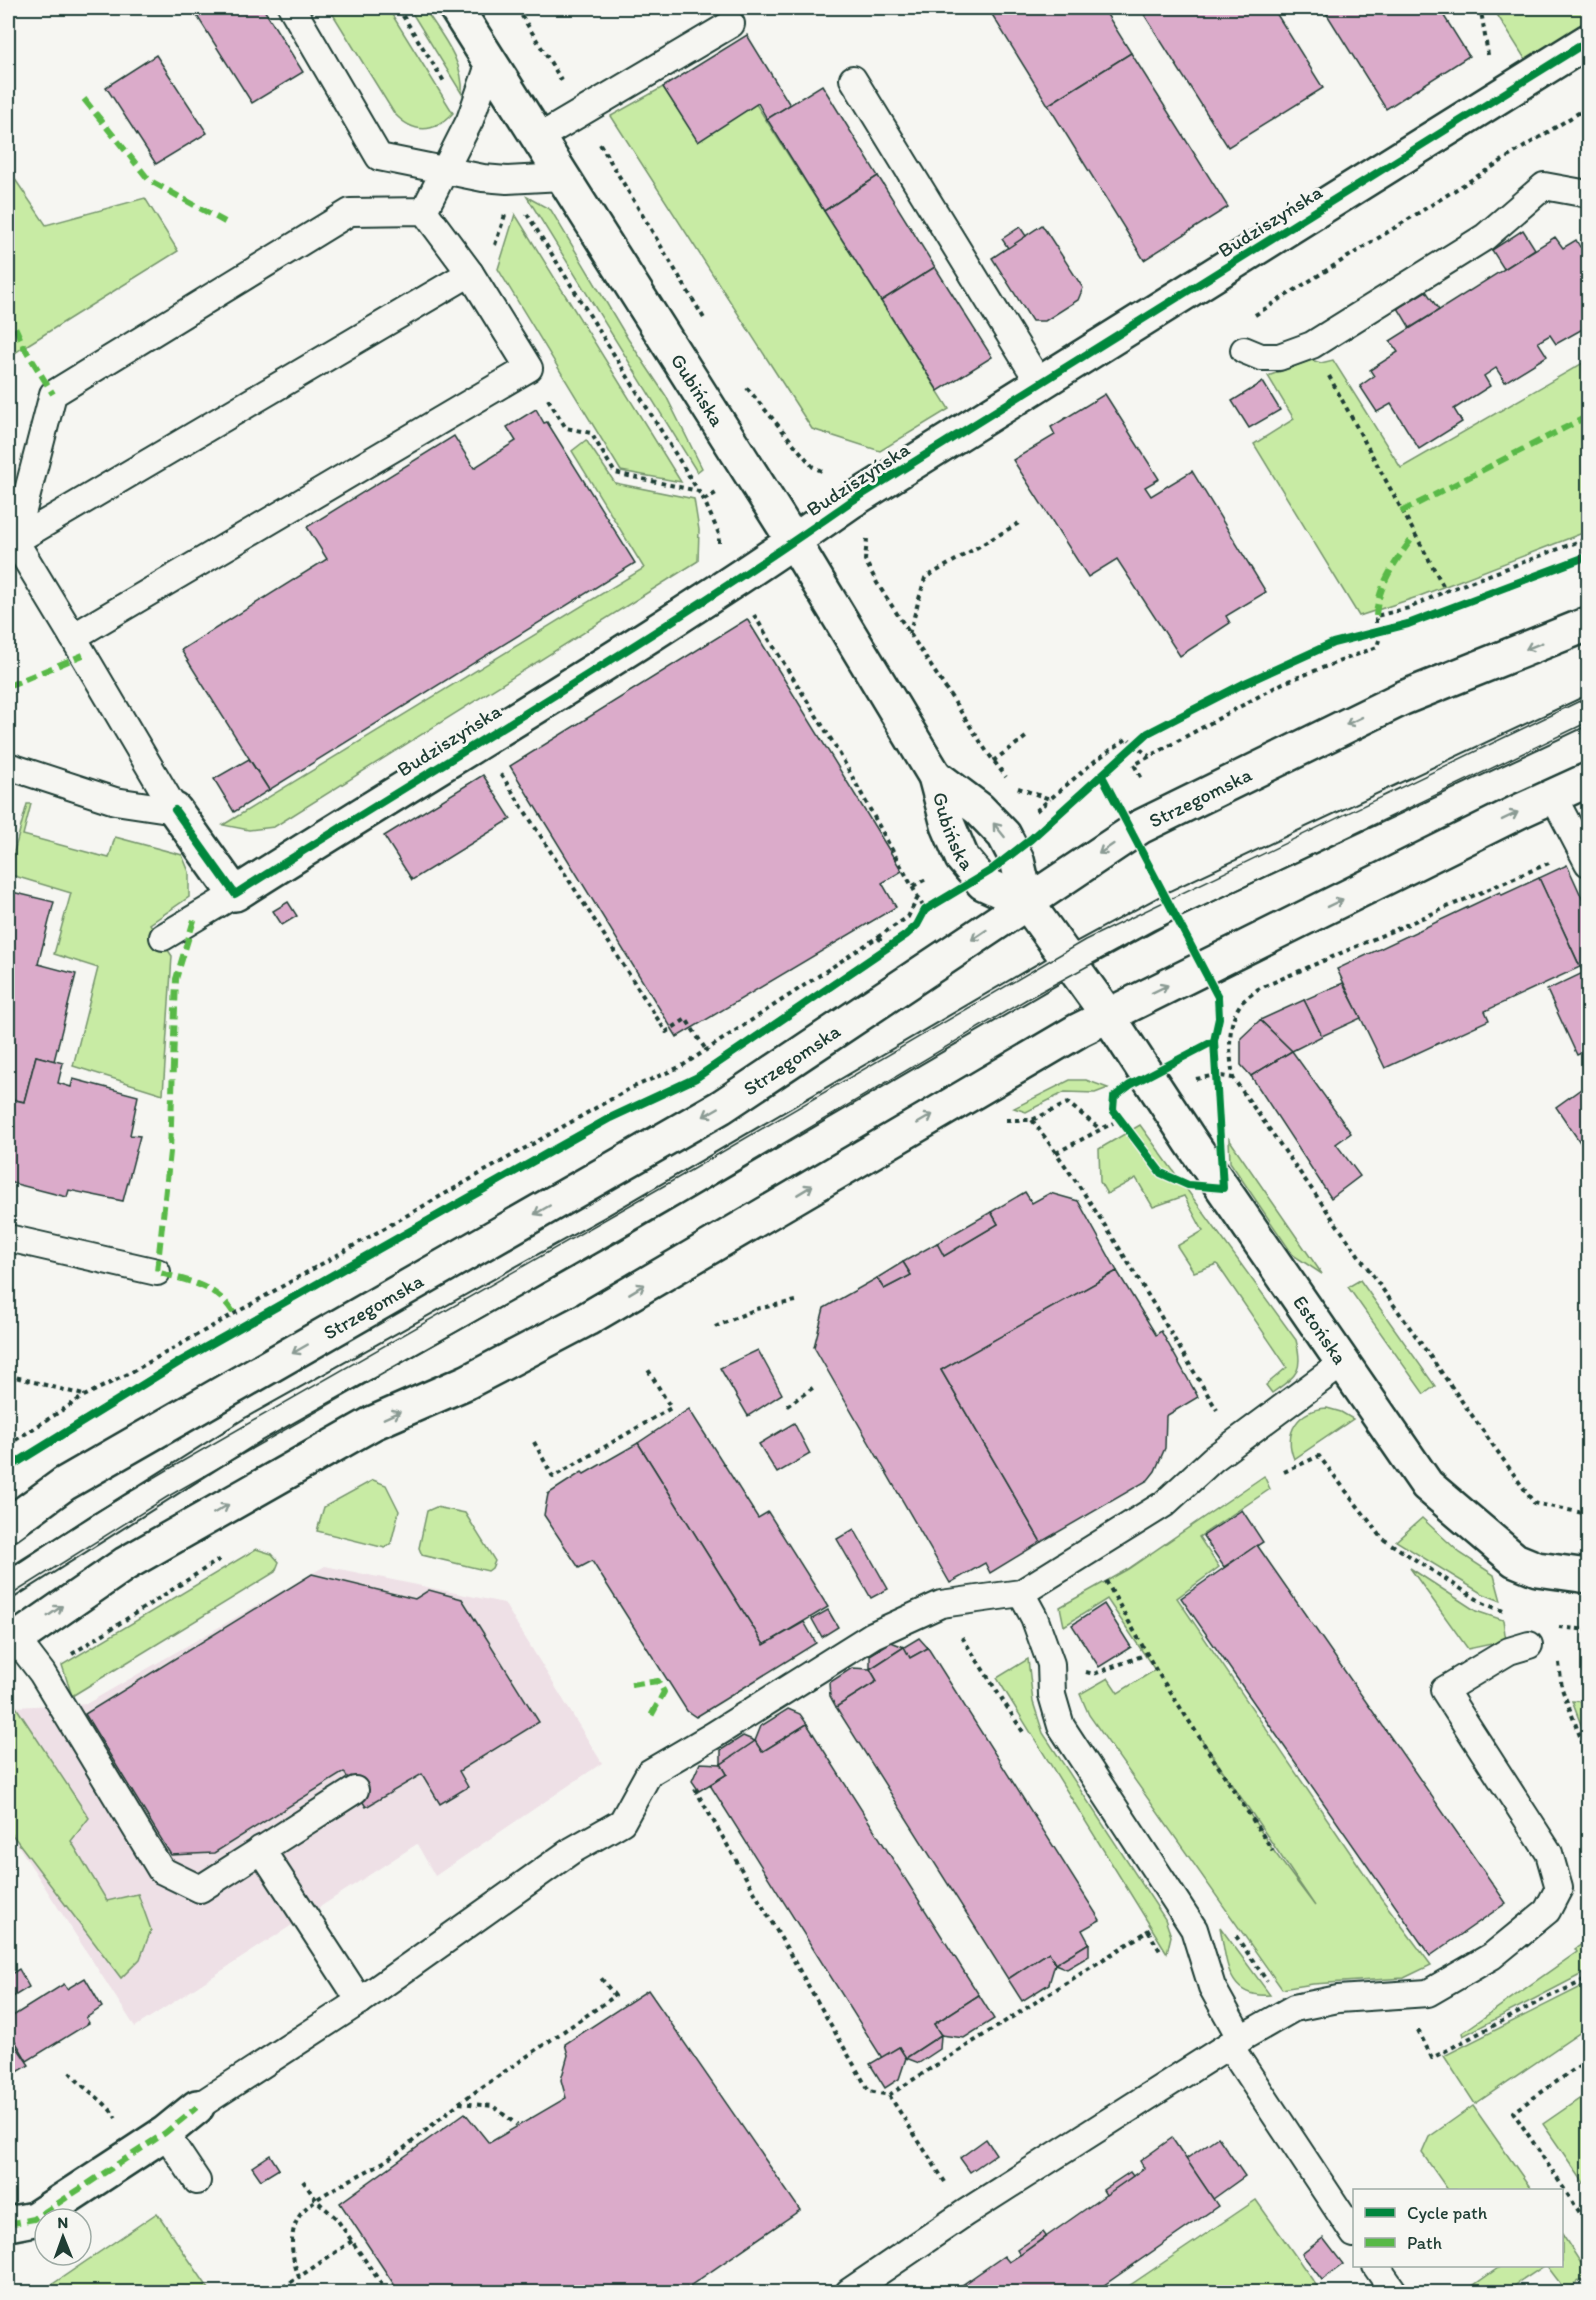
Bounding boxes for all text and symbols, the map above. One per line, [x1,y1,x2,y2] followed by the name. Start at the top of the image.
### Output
[1214,179,1327,262] street label: Budziszyńska
[666,349,730,431] street label: Gubińska
[802,436,914,521] street label: Budziszyńska
[1525,641,1544,652] one-way arrow
[393,698,506,781] street label: Budziszyńska
[1346,716,1364,728] one-way arrow
[1145,762,1256,833] street label: Strzegomska
[928,789,979,875] street label: Gubińska
[1500,810,1518,822] one-way arrow
[993,822,1006,838] one-way arrow
[1098,842,1115,855] one-way arrow
[1326,897,1344,909] one-way arrow
[970,929,987,942] one-way arrow
[1150,983,1168,994] one-way arrow
[739,1018,845,1101] street label: Strzegomska
[703,1106,720,1118] one-way arrow
[917,1113,934,1125] one-way arrow
[796,1184,813,1196] one-way arrow
[534,1204,551,1216] one-way arrow
[319,1268,428,1345] street label: Strzegomska
[628,1283,645,1295] one-way arrow
[1288,1291,1352,1369] street label: Estońska
[292,1343,309,1355] one-way arrow
[382,1409,400,1420] one-way arrow
[212,1503,229,1515] one-way arrow
[46,1605,62,1617] one-way arrow
[1353,2189,1563,2267] legend
[1407,2202,1488,2224] text: Cycle path
[33,2207,93,2267] north arrow
[57,2213,68,2232] text: N
[1407,2232,1442,2254] text: Path

